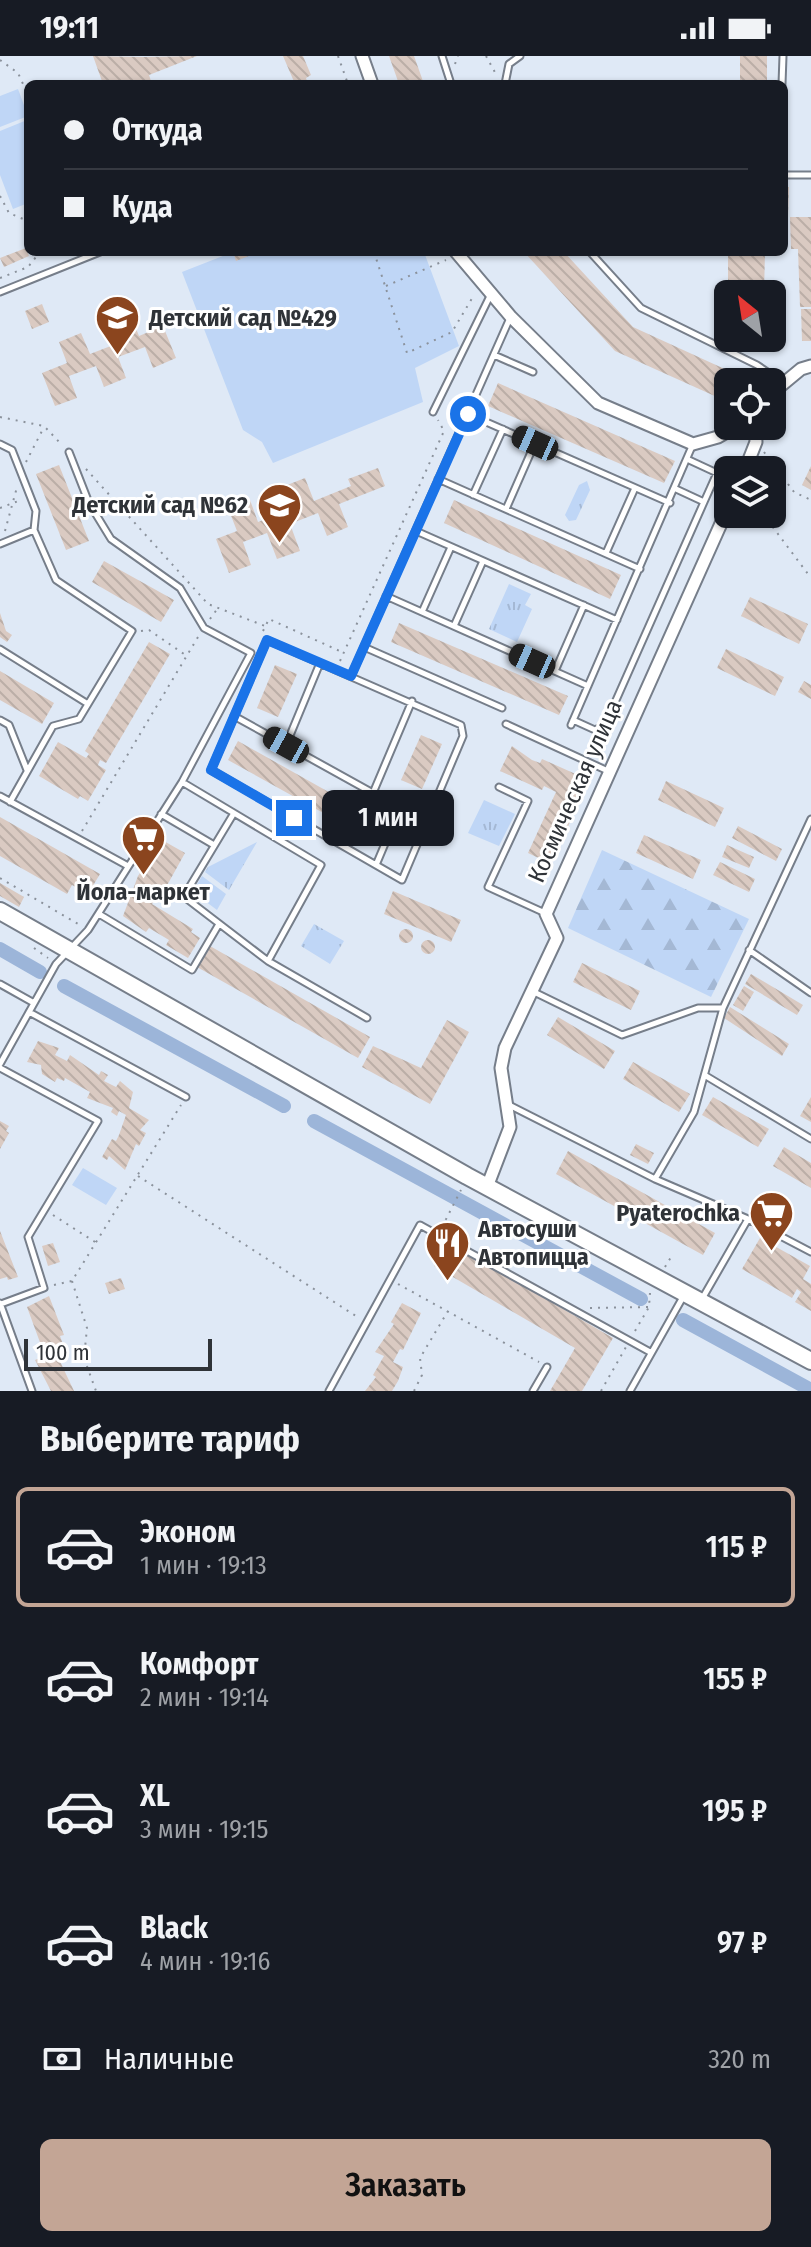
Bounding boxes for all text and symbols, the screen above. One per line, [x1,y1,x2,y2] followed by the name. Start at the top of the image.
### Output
[40,10,99,46] text: 19:11
[112,112,203,148] text: Откуда
[112,189,173,225] text: Куда
[714,280,786,352] north arrow
[714,280,786,528] map controls
[94,294,142,357] school or university icon: Детский сад №429
[148,304,337,332] place label: Детский сад №429
[714,368,786,440] button: locate
[450,396,486,432] route start
[508,422,562,464] car
[714,456,786,528] button: layers
[255,481,303,544] school or university icon: Детский сад №62
[71,491,248,519] place label: Детский сад №62
[505,640,559,682] car
[522,695,628,887] street label: Космическая улица
[259,723,313,767] car
[322,790,454,846] callout: 1 мин
[276,800,312,836] route end
[358,802,418,833] text: 1 мин
[119,814,167,877] supermarket icon: Йола-маркет
[76,878,210,906] place label: Йола-маркет
[747,1189,795,1252] supermarket icon: Pyaterochka
[616,1199,740,1227] place label: Pyaterochka
[477,1215,589,1271] place label: Автосуши Автопицца
[423,1219,471,1282] restaurant icon: Автосуши Автопицца
[24,1335,212,1371] scale bar
[36,1339,90,1366] text: 100 m
[40,1417,300,1461] text: Выберите тариф
[44,1511,116,1583] icon: car
[140,1514,236,1550] text: Эконом
[706,1529,767,1565] text: 115 ₽
[140,1550,267,1581] text: 1 мин · 19:13
[44,1643,116,1715] icon: car
[140,1646,258,1682] text: Комфорт
[703,1661,767,1697] text: 155 ₽
[140,1682,269,1713] text: 2 мин · 19:14
[44,1775,116,1847] icon: car
[140,1778,170,1814] text: XL
[702,1793,767,1829] text: 195 ₽
[140,1814,269,1845] text: 3 мин · 19:15
[44,1907,116,1979] icon: car
[140,1910,208,1946] text: Black
[717,1925,767,1961] text: 97 ₽
[140,1946,270,1977] text: 4 мин · 19:16
[40,2037,84,2081] icon: cash
[104,2041,234,2077] text: Наличные
[708,2044,771,2075] text: 320 m
[40,2139,771,2231] button: Заказать

